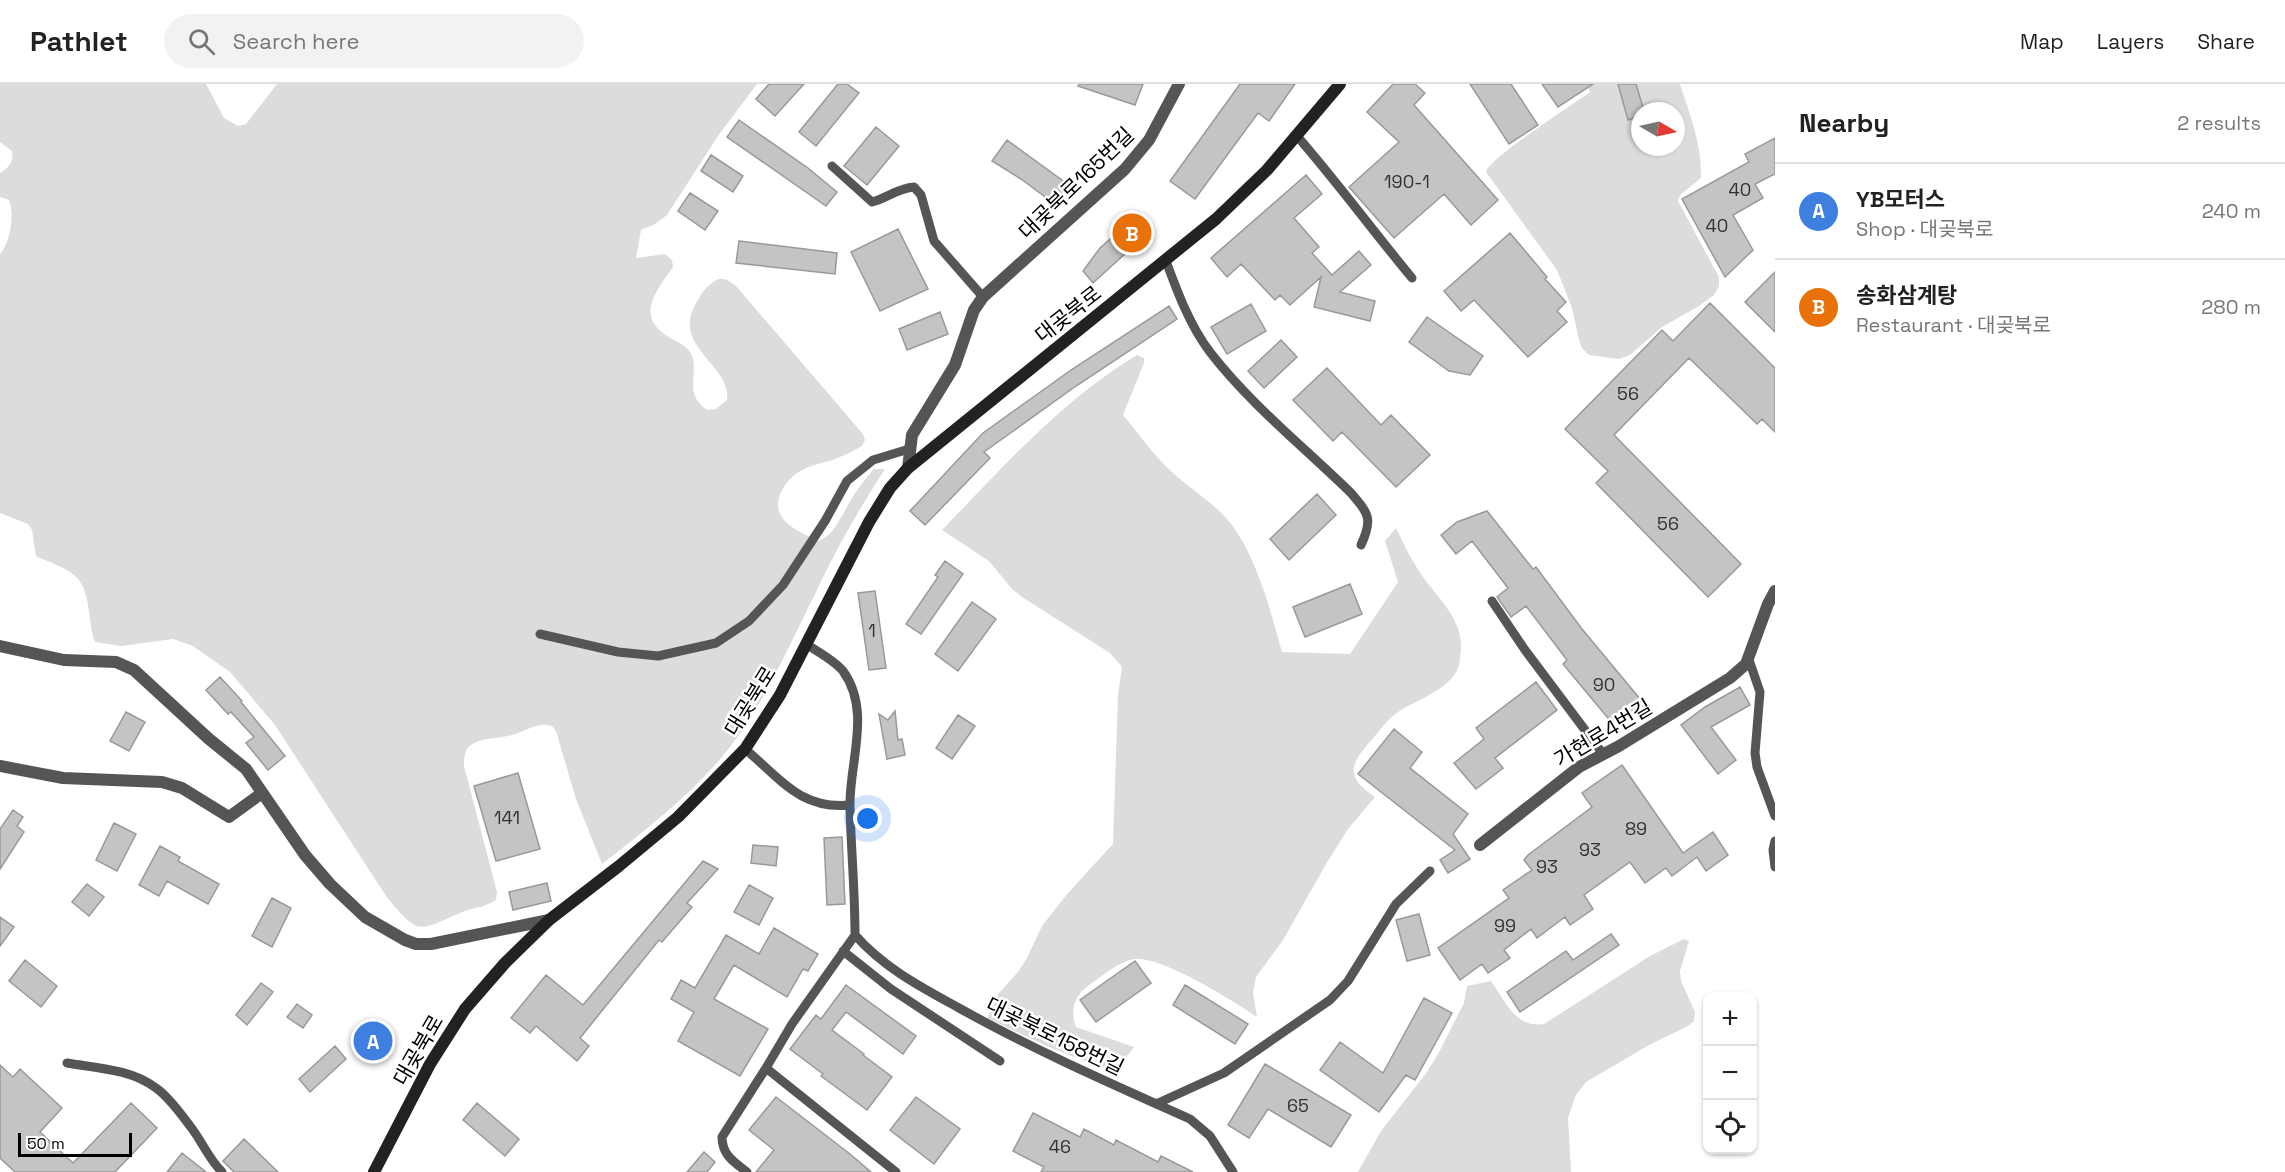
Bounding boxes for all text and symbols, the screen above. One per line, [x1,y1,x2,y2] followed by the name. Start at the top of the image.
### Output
[164,14,584,68] search box
[30,23,128,59] text: Pathlet
[185,25,218,58] icon: search
[233,27,360,55] text: Search here
[2020,28,2064,55] text: Map
[2097,28,2164,55] text: Layers
[2197,28,2255,55] text: Share
[1631,102,1685,156] north arrow
[1799,106,1889,140] text: Nearby
[2177,110,2261,136] text: 2 results
[1013,121,1139,245] street label: 대곶북로165번길
[1384,170,1430,193] house number: 190-1
[1729,178,1751,201] house number: 40
[1856,185,1945,213] text: YB모터스
[1812,198,1825,224] text: A
[2202,198,2261,224] text: 240 m
[1112,210,1152,256] pin: B
[1706,214,1728,237] house number: 40
[1856,216,1993,242] text: Shop · 대곶북로
[1029,280,1107,348] street label: 대곶북로
[1856,281,1957,309] text: 송화삼계탕
[1812,294,1825,320] text: B
[2201,294,2261,320] text: 280 m
[1856,312,2051,338] text: Restaurant · 대곶북로
[1617,382,1639,405] house number: 56
[1657,512,1679,535] house number: 56
[868,619,876,642] house number: 1
[718,661,782,741] street label: 대곶북로
[1593,673,1615,696] house number: 90
[1549,693,1657,773] street label: 가현로4번길
[853,804,882,833] your location
[494,806,520,829] house number: 141
[1625,817,1647,840] house number: 89
[1579,838,1601,861] house number: 93
[1536,855,1558,878] house number: 93
[1494,914,1516,937] house number: 99
[982,991,1128,1081] street label: 대곶북로158번길
[1703,992,1757,1154] map controls
[1703,992,1757,1046] button: +
[387,1010,449,1090] street label: 대곶북로
[354,1018,392,1064] pin: A
[1703,1046,1757,1100] button: −
[1287,1094,1309,1117] house number: 65
[1703,1100,1757,1154] button: locate
[18,1130,132,1158] scale bar
[27,1133,65,1154] text: 50 m
[1049,1135,1071,1158] house number: 46

